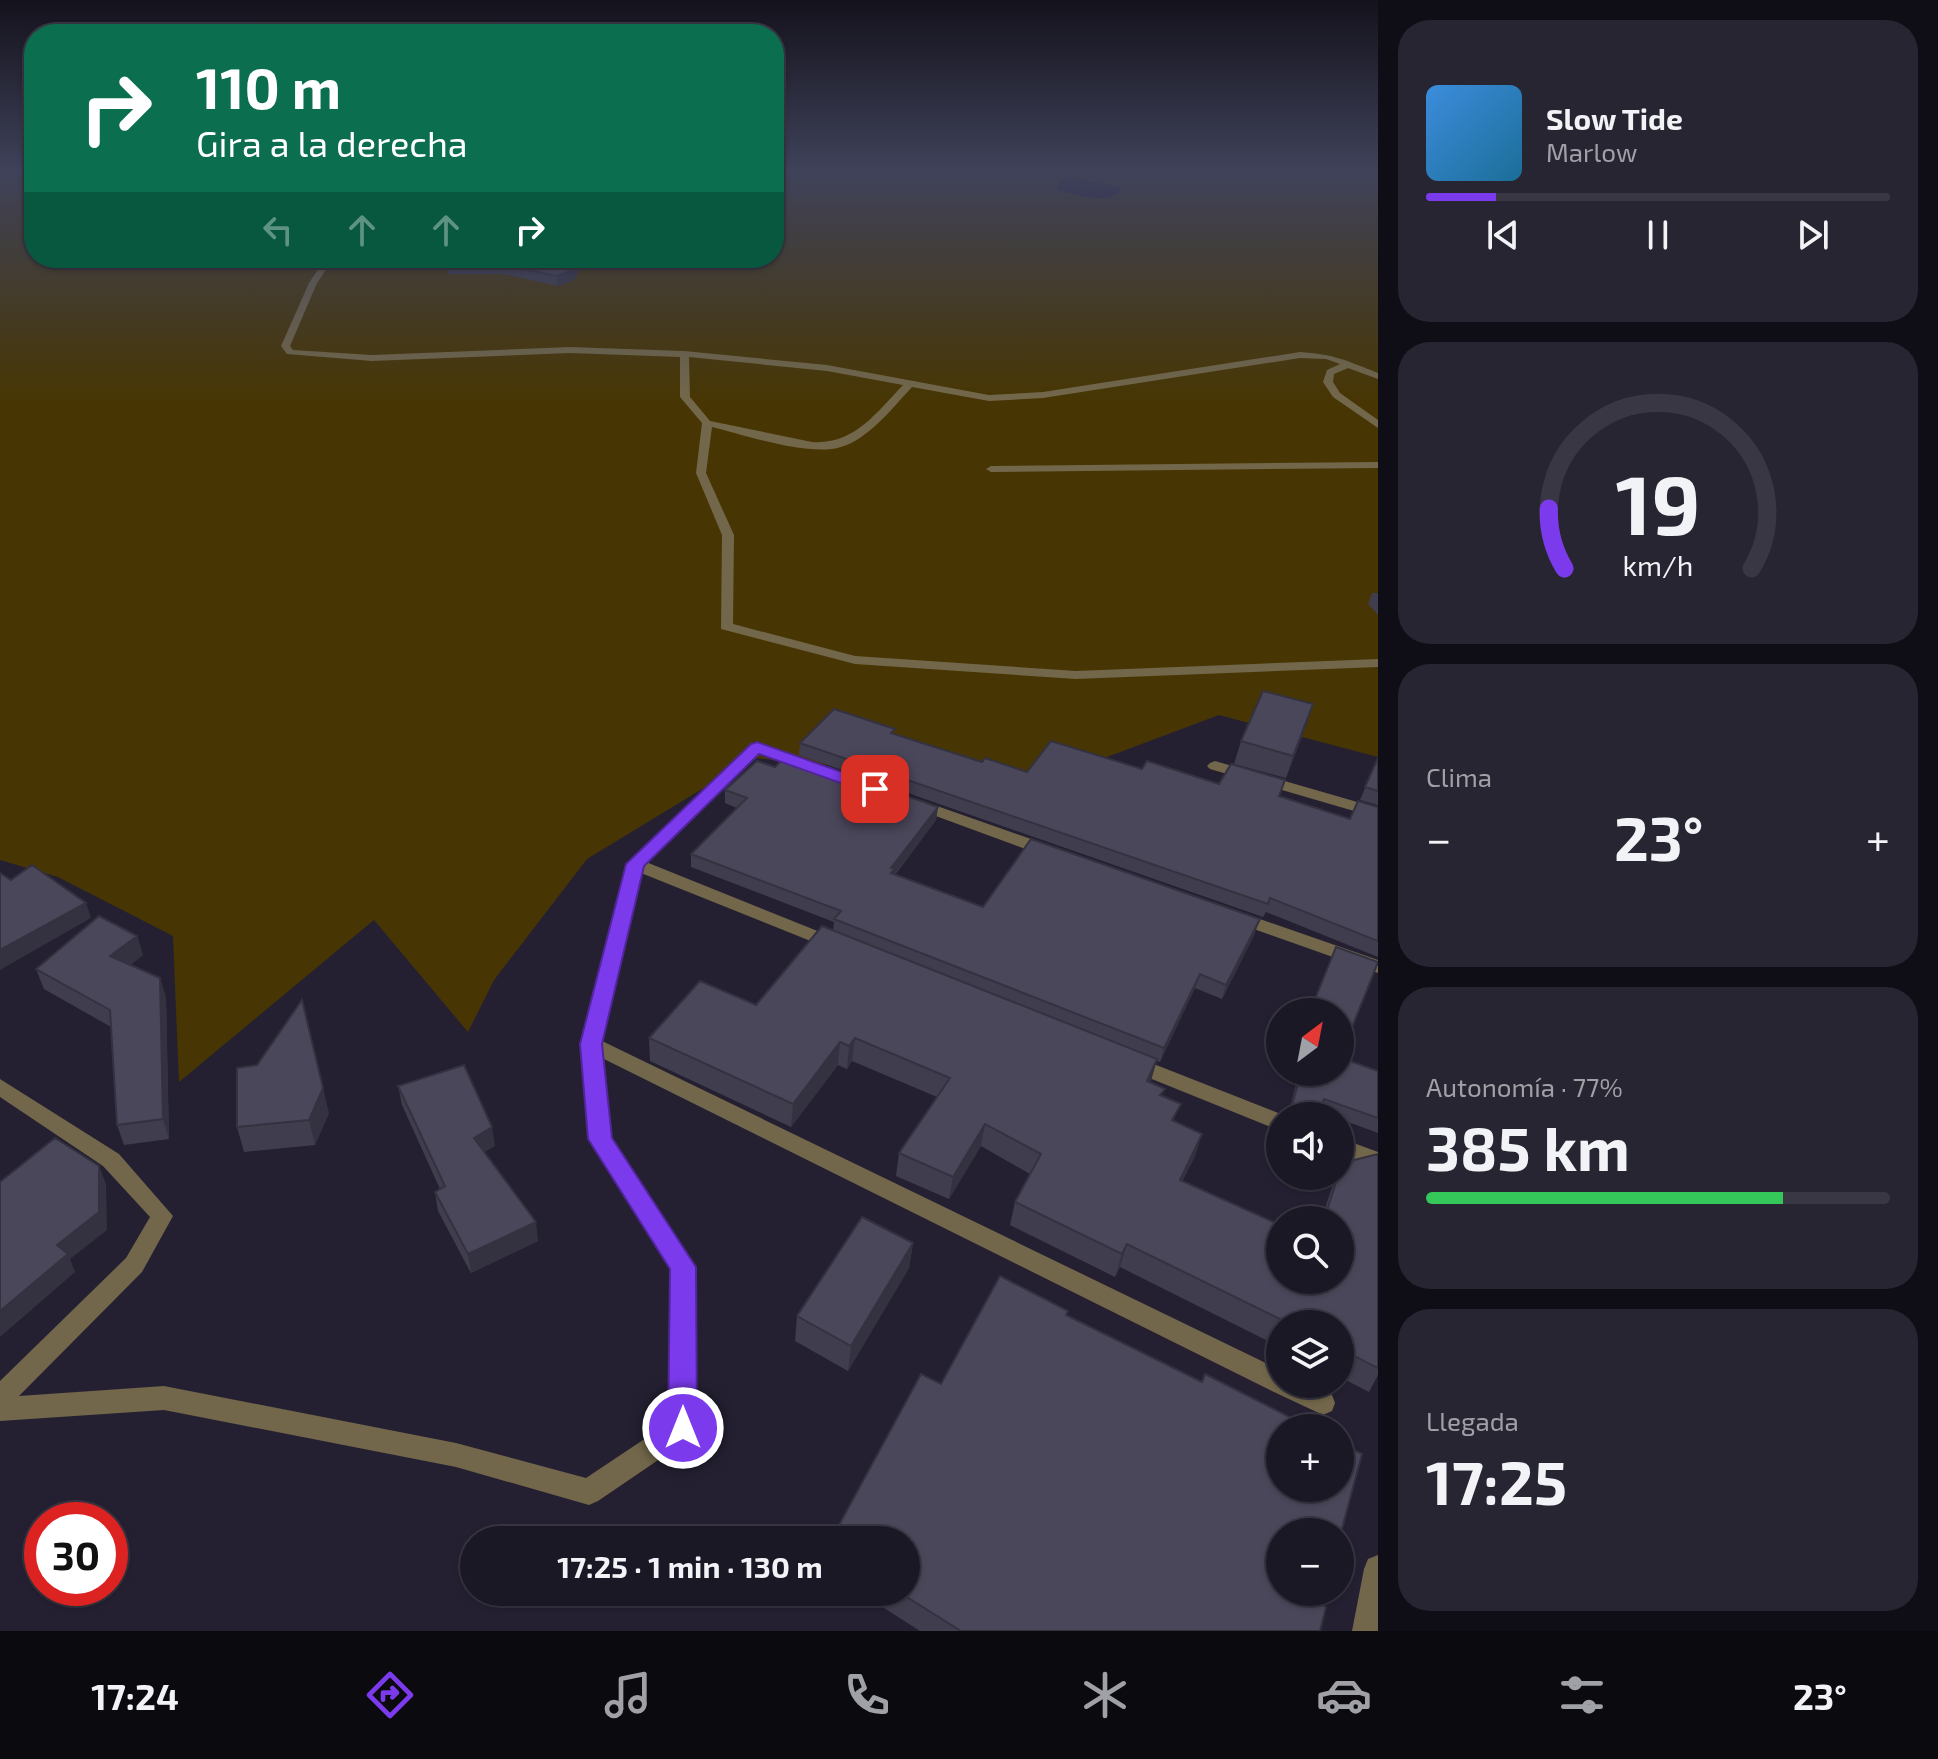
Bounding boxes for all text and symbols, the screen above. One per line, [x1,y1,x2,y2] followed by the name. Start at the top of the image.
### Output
[196,53,341,120] text: 110 m
[64,56,168,160] icon: right
[1546,100,1683,136] text: Slow Tide
[196,121,468,164] text: Gira a la derecha
[1546,136,1637,167] text: Marlow
[256,208,300,252] icon: left
[340,208,384,252] icon: ahead
[424,208,468,252] icon: ahead
[508,208,552,252] icon: right
[1481,213,1525,257] icon: previous
[1636,213,1680,257] icon: pause
[1791,213,1835,257] icon: next
[1615,452,1701,552] text: 19
[1623,547,1693,582] text: km/h
[841,755,909,823] pin
[1426,761,1492,792] text: Clima
[853,767,897,811] icon: arrive
[1614,801,1704,873] text: 23°
[1426,811,1452,864] text: −
[1866,811,1890,864] text: +
[1266,998,1354,1086] north arrow
[1266,998,1354,1606] map controls
[1426,1071,1623,1102] text: Autonomía · 77%
[1266,1102,1354,1190] button: sound
[1426,1111,1630,1183] text: 385 km
[1266,1206,1354,1294] button: search
[1266,1310,1354,1398] button: layers
[641,1386,725,1470] position arrow
[1426,1405,1519,1436] text: Llegada
[1266,1414,1354,1502] button: +
[1426,1445,1567,1517] text: 17:25
[24,1502,128,1606] speed limit sign: 30
[1266,1518,1354,1606] button: −
[557,1548,823,1584] text: 17:25 · 1 min · 130 m
[362,1667,418,1723] icon: directions
[600,1667,656,1723] icon: music
[839,1667,895,1723] icon: phone
[1077,1667,1133,1723] icon: climate
[1316,1667,1372,1723] icon: car
[1554,1667,1610,1723] icon: filters
[91,1674,179,1717] text: 17:24
[1793,1674,1847,1717] text: 23°

